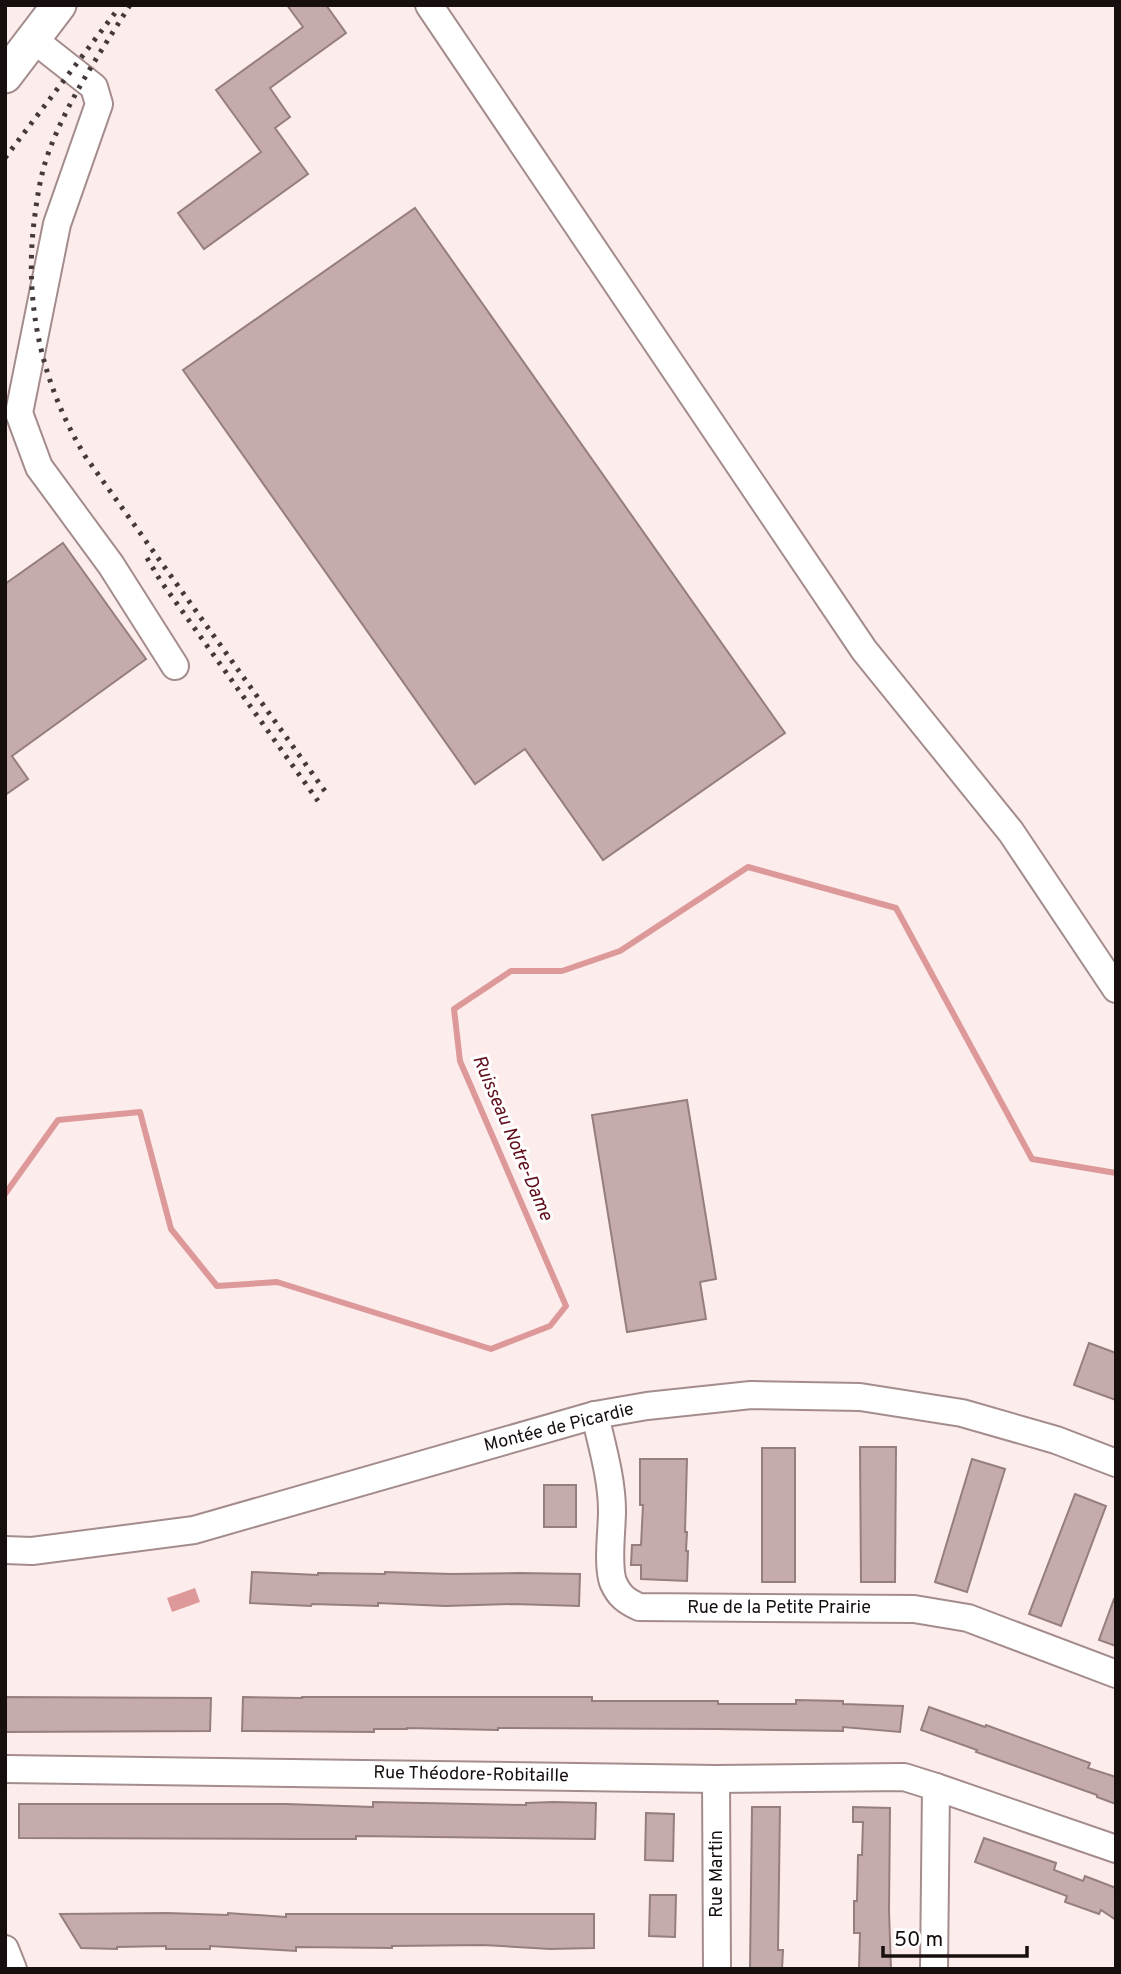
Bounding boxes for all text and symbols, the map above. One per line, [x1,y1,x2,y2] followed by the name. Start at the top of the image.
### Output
[466,1052,558,1225] water label: Ruisseau Notre-Dame
[482,1398,636,1458] street label: Montée de Picardie
[687,1597,871,1620] street label: Rue de la Petite Prairie
[373,1762,569,1788] street label: Rue Théodore-Robitaille
[706,1830,729,1918] street label: Rue Martin
[883,1914,1026,1958] scale bar
[894,1927,943,1954] text: 50 m

